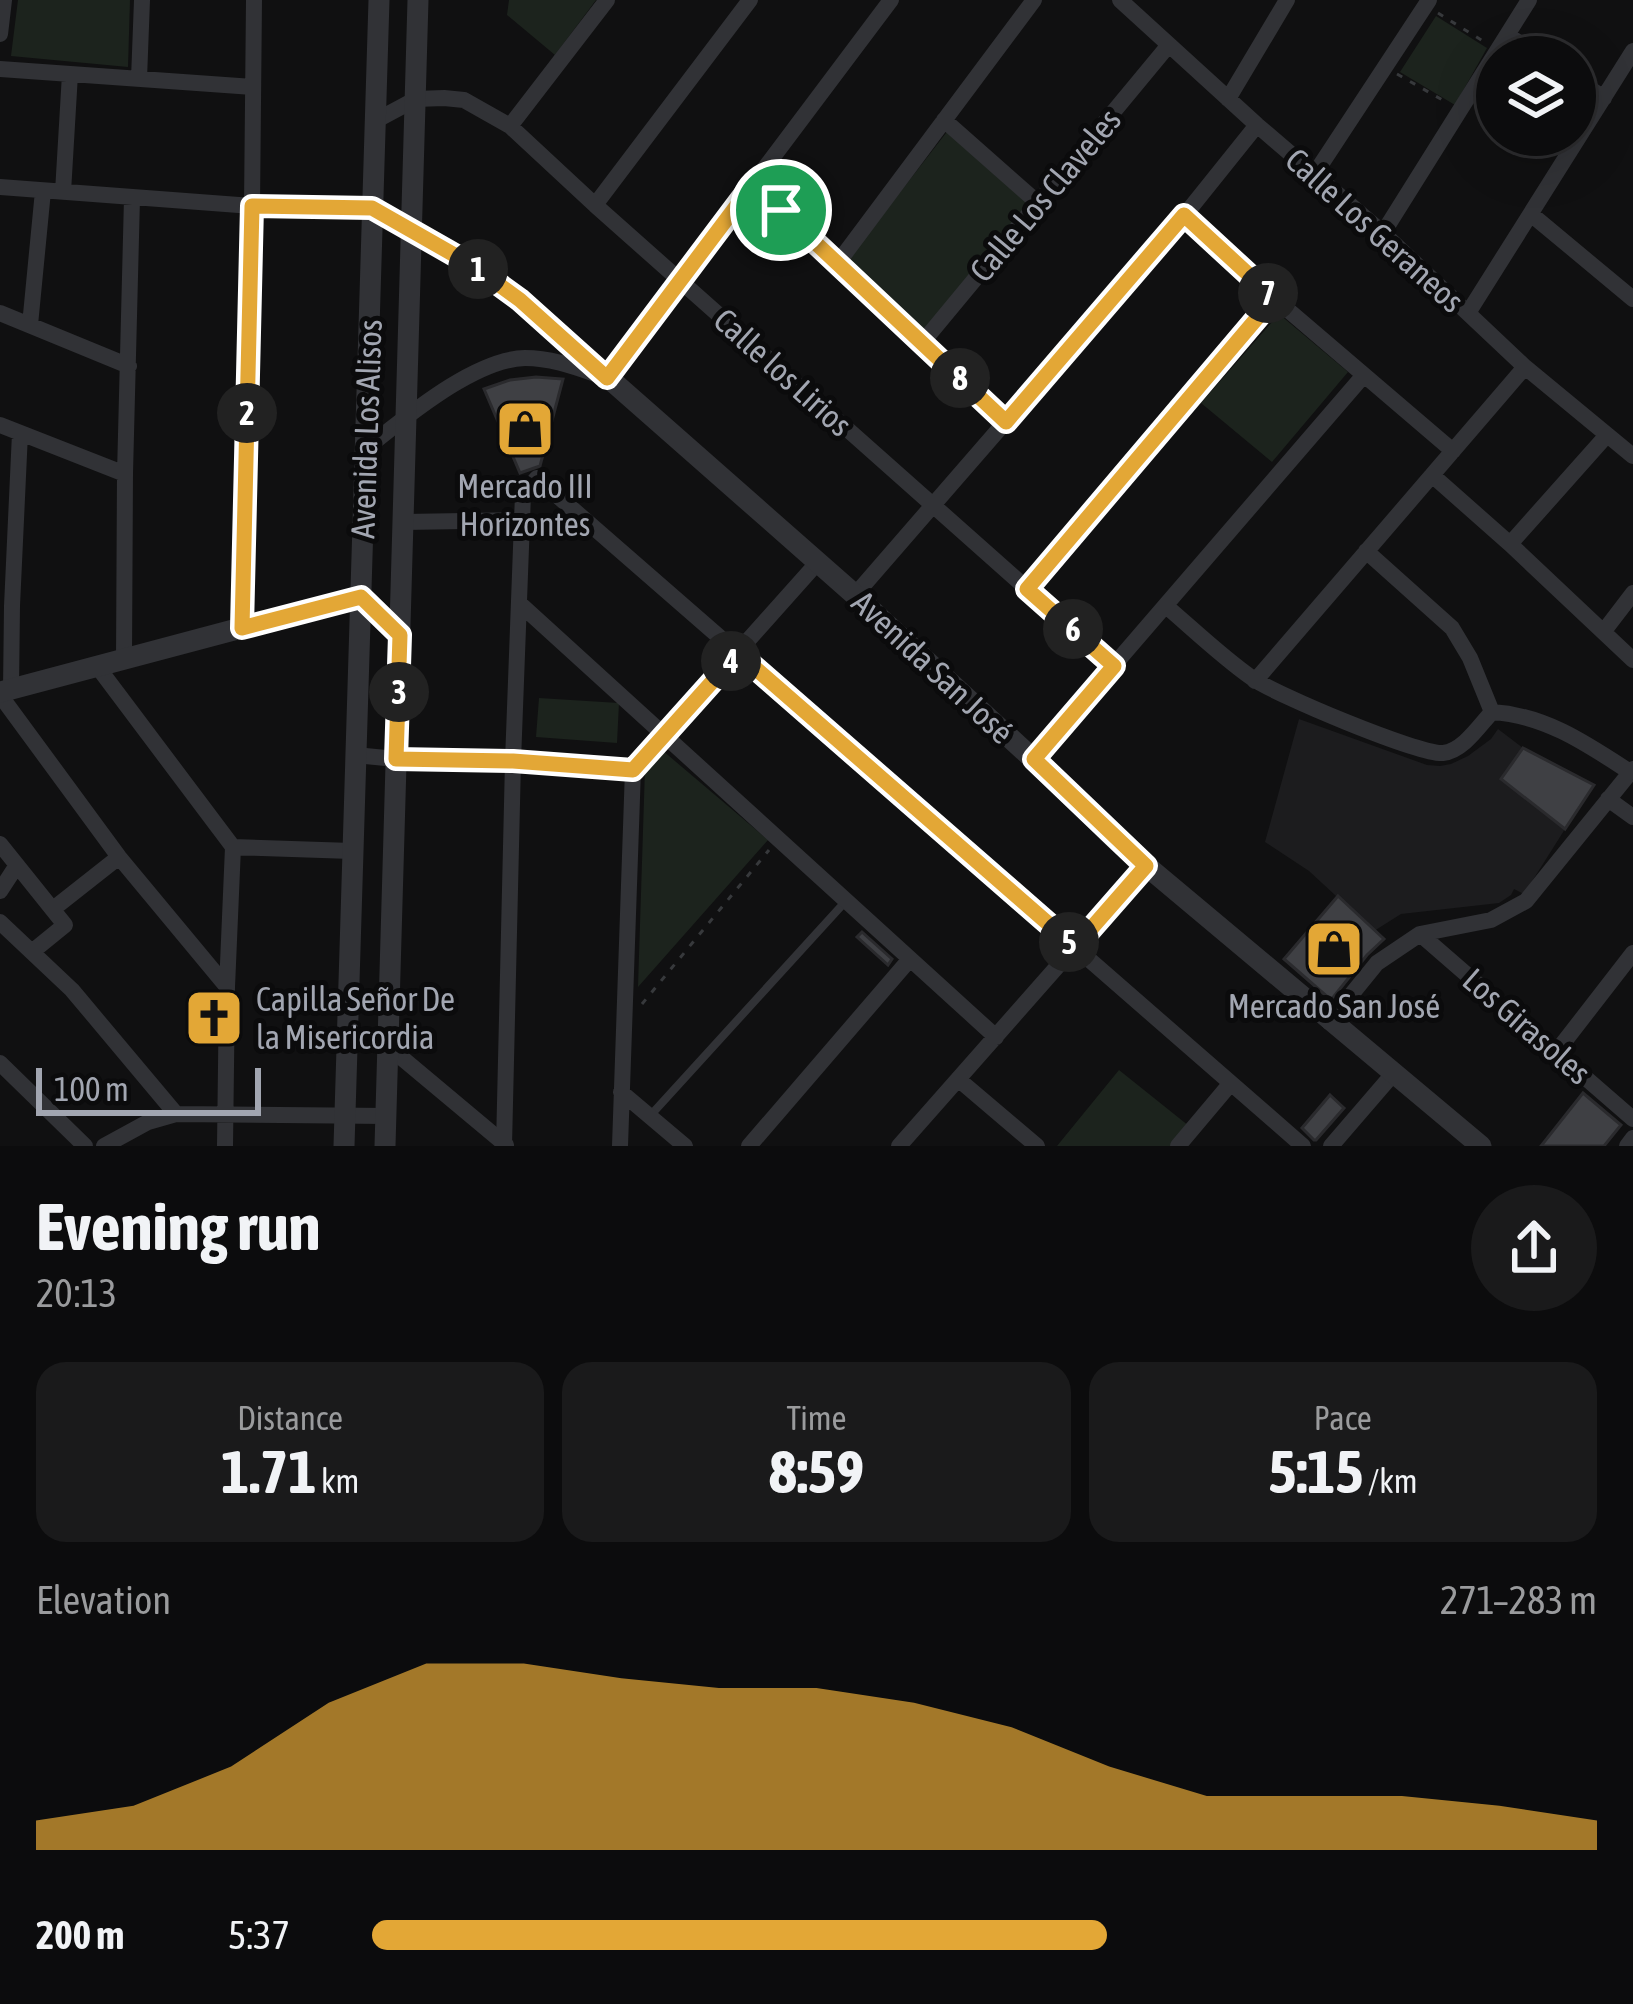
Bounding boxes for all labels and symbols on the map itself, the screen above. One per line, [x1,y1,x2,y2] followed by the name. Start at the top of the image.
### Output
[962,101,1128,289] street label: Calle Los Claveles
[1278,140,1472,320] street label: Calle Los Geraneos
[730,159,832,261] pin
[448,239,508,299] pin: 1
[1238,263,1298,323] pin: 7
[706,300,860,444] street label: Calle los Lirios
[343,319,389,539] street label: Avenida Los Alisos
[930,348,990,408] pin: 8
[217,383,277,443] pin: 2
[494,398,556,460] shop icon: Mercado III Horizontes
[457,467,593,543] place label: Mercado III Horizontes
[845,583,1021,751] street label: Avenida San José
[1043,599,1103,659] pin: 6
[701,631,761,691] pin: 4
[369,662,429,722] pin: 3
[1039,912,1099,972] pin: 5
[1303,918,1365,980] shop icon: Mercado San José
[1456,960,1598,1092] street label: Los Girasoles
[256,980,455,1056] place label: Capilla Señor De la Misericordia
[183,987,245,1049] church icon: Capilla Señor De la Misericordia
[1228,987,1440,1025] place label: Mercado San José
[36,1062,261,1115] scale bar

